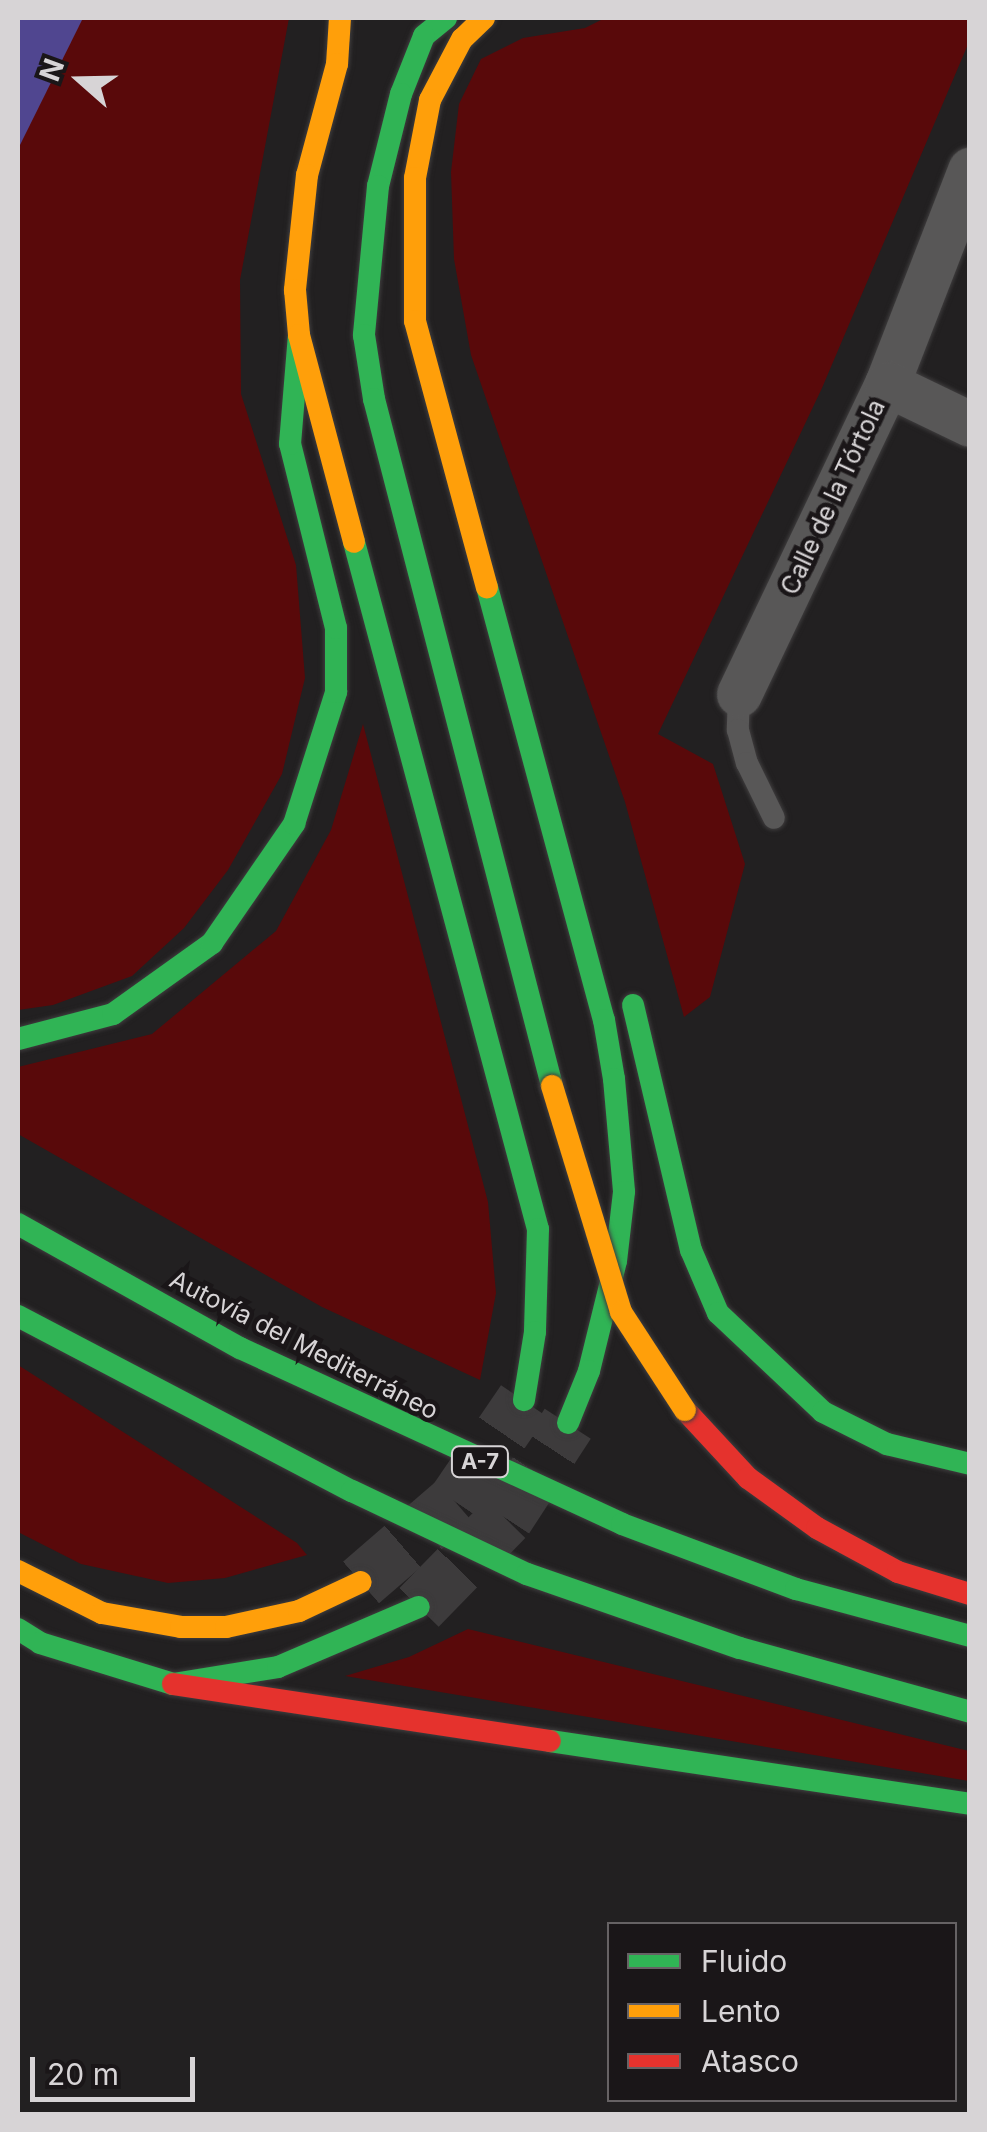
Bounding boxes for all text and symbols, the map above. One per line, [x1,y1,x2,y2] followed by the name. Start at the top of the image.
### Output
[30,30,130,130] north arrow
[32,54,71,86] text: N
[775,395,891,599] street label: Calle de la Tórtola
[165,1264,443,1426] street label: Autovía del Mediterráneo
[450,1445,510,1479] road number: A-7
[607,1922,957,2102] legend
[701,1943,787,1979] text: Fluido
[701,1993,781,2029] text: Lento
[35,2037,200,2099] scale bar
[701,2043,799,2079] text: Atasco
[47,2056,119,2092] text: 20 m

